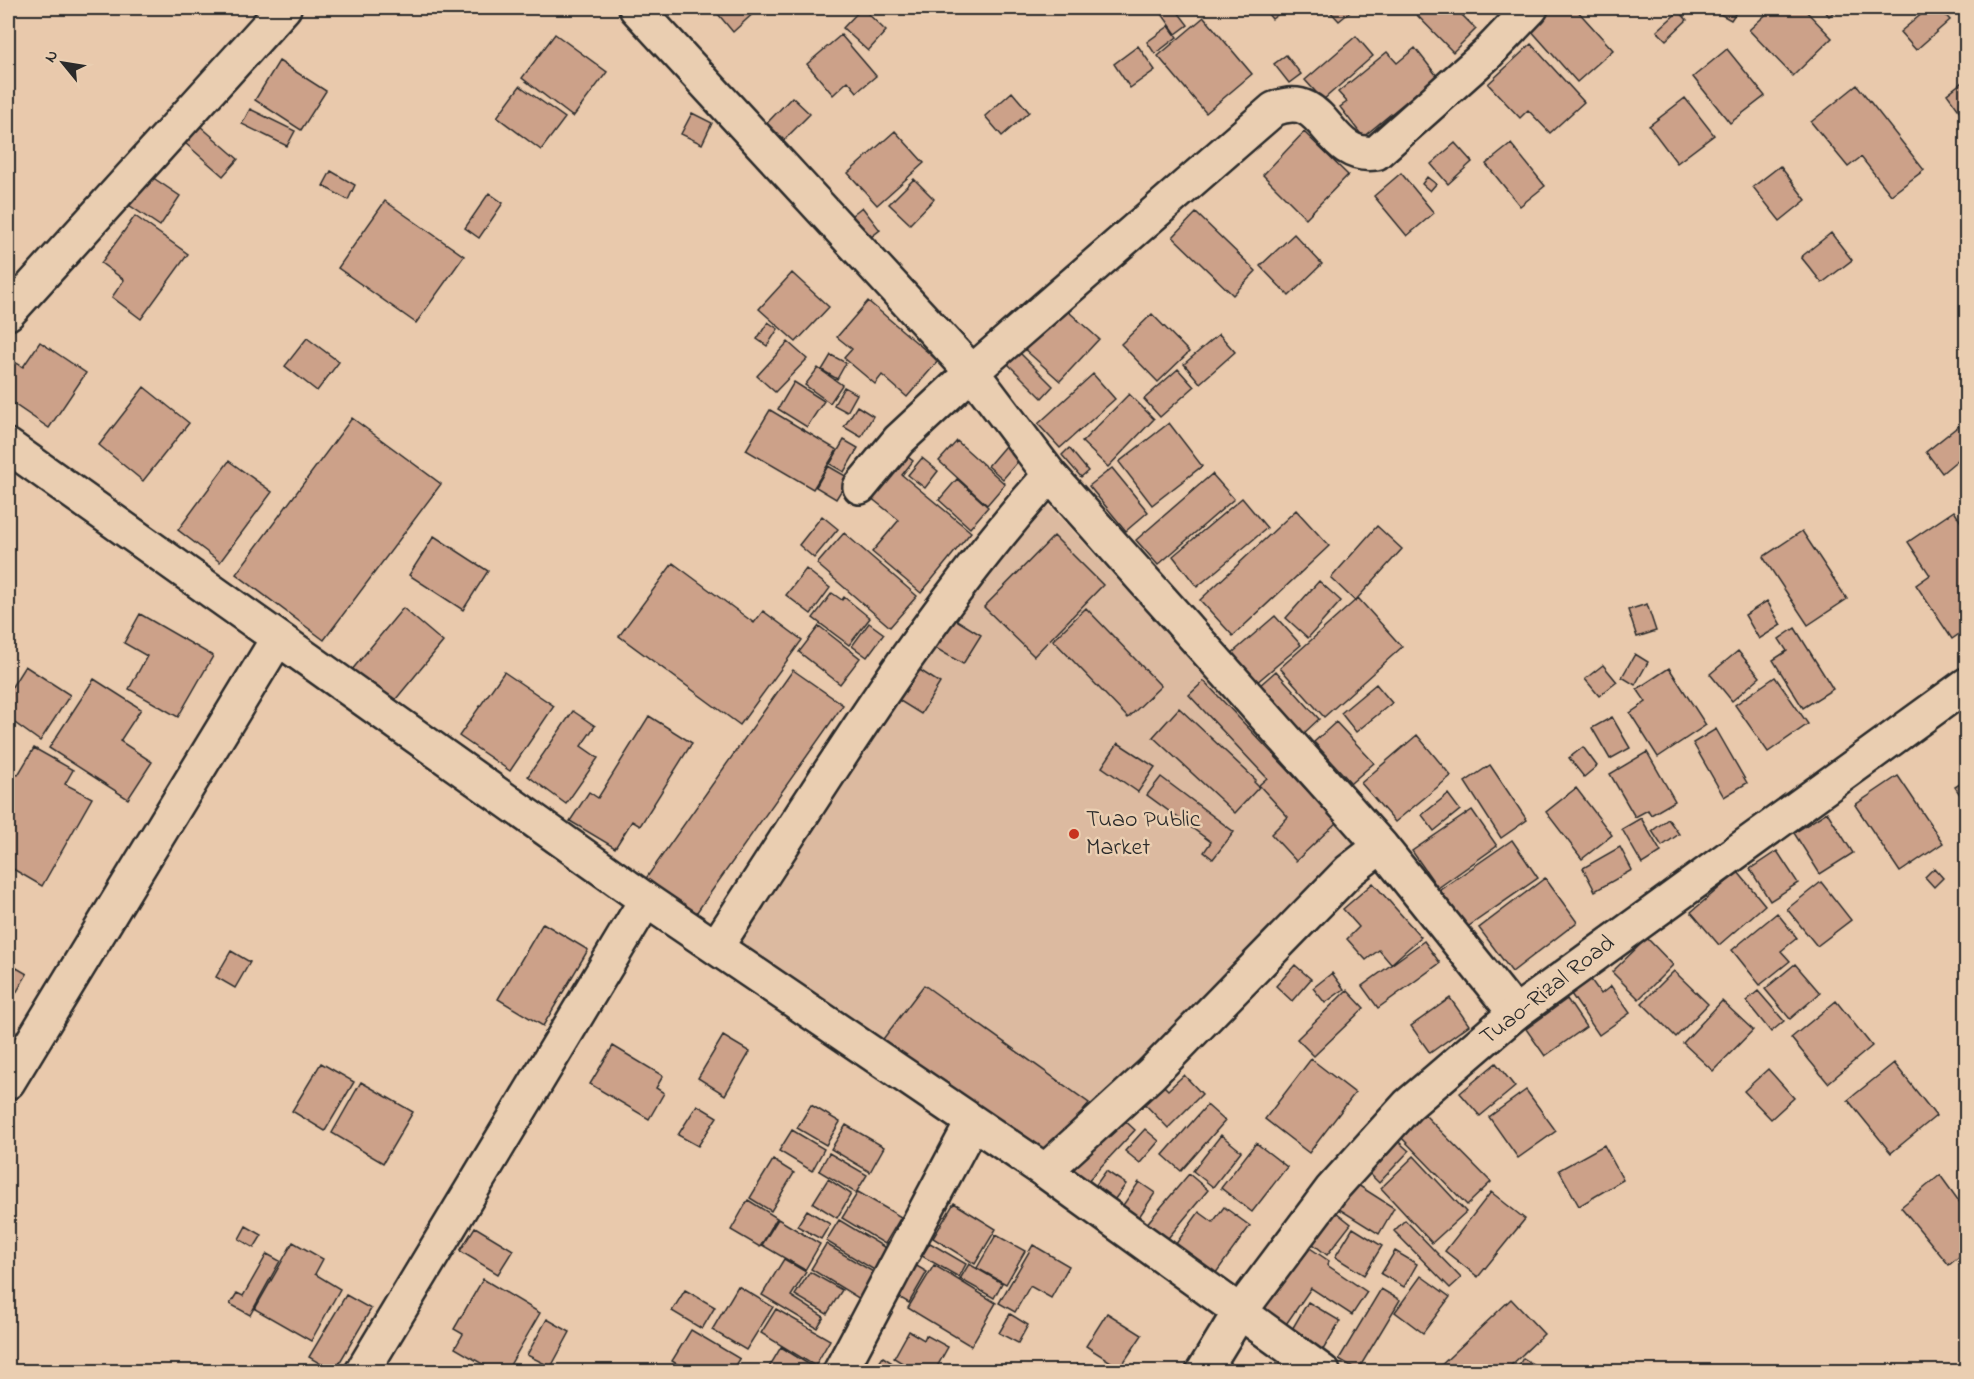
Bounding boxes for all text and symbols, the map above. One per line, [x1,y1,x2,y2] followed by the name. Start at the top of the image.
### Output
[33,33,93,93] north arrow
[39,46,65,67] text: N
[1086,803,1201,866] place label: Tuao Public Market
[1067,827,1081,841] marker: Tuao Public Market
[1473,927,1623,1055] street label: Tuao-Rizal Road

